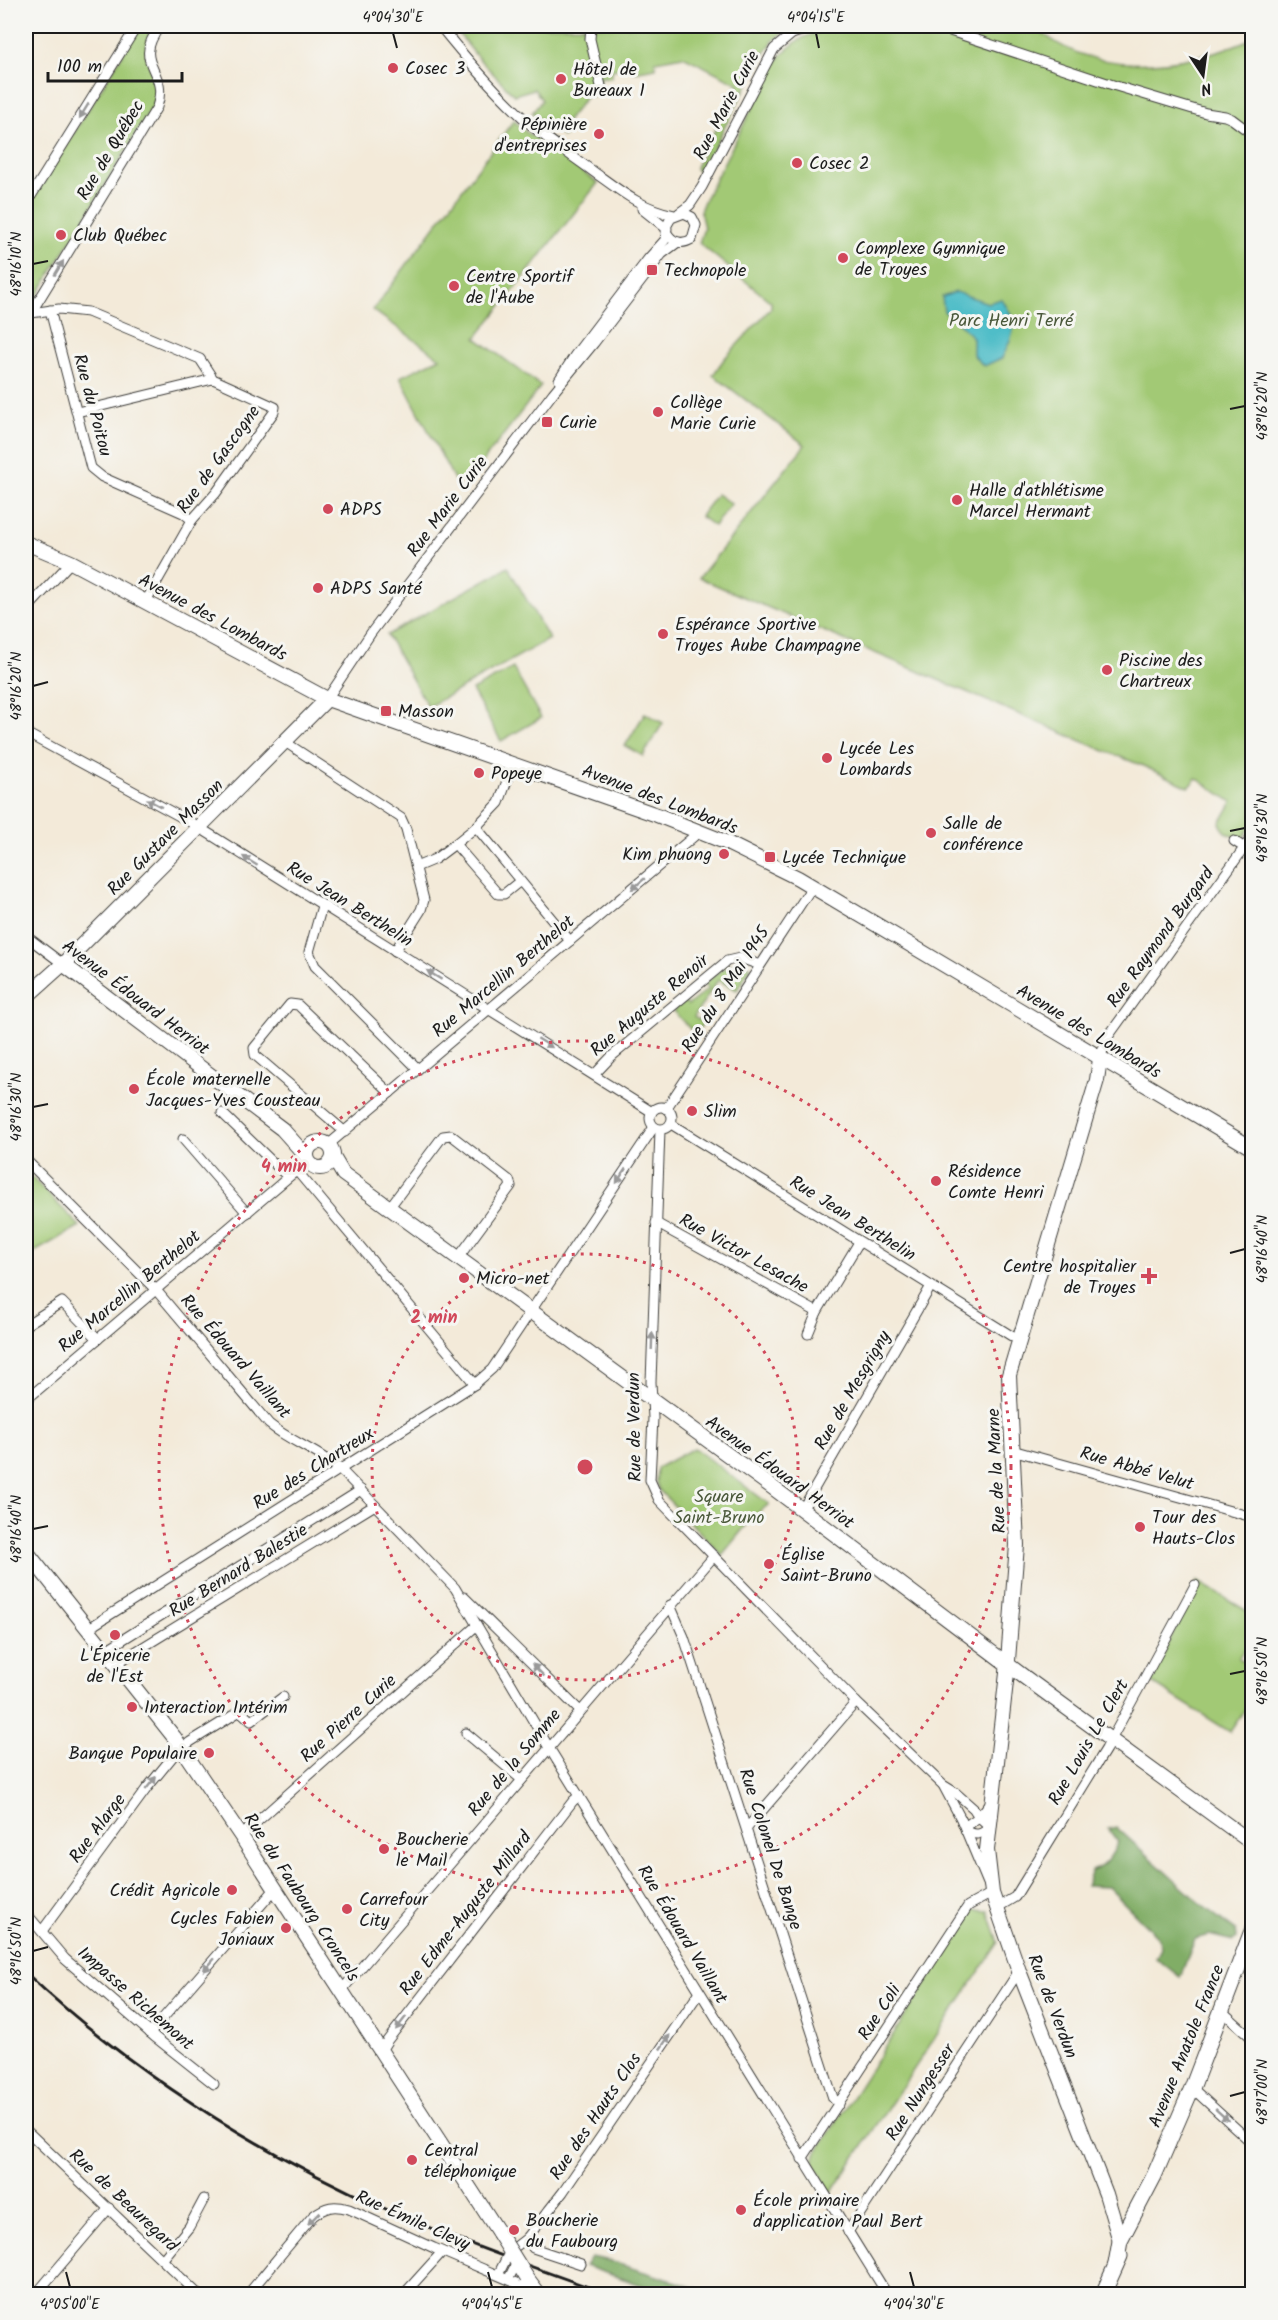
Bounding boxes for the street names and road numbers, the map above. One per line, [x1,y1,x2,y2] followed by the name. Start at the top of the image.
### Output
[686,46,768,166] street label: Rue Marie Curie
[70,95,153,206] street label: Rue de Québec
[64,351,119,460] street label: Rue du Poitou
[170,399,269,520] street label: Rue de Gascogne
[400,450,496,564] street label: Rue Marie Curie
[133,567,292,670] street label: Avenue des Lombards
[577,757,742,844] street label: Avenue des Lombards
[101,773,231,903] street label: Rue Gustave Masson
[280,855,418,956] street label: Rue Jean Berthelin
[1100,861,1223,1014] street label: Rue Raymond Burgard
[426,908,583,1046] street label: Rue Marcellin Berthelot
[674,920,779,1059] street label: Rue du 8 Mai 1945
[55,933,216,1064] street label: Avenue Édouard Herriot
[584,947,717,1065] street label: Rue Auguste Renoir
[1010,977,1167,1087] street label: Avenue des Lombards
[783,1169,921,1270] street label: Rue Jean Berthelin
[673,1207,813,1302] street label: Rue Victor Lesache
[52,1223,209,1361] street label: Rue Marcellin Berthelot
[172,1288,298,1427] street label: Rue Édouard Vaillant
[807,1325,900,1456] street label: Rue de Mesgrigny
[620,1372,651,1482] street label: Rue de Verdun
[980,1408,1015,1534] street label: Rue de la Marne
[698,1409,861,1538] street label: Avenue Édouard Herriot
[247,1420,381,1518] street label: Rue des Chartreux
[1076,1439,1198,1500] street label: Rue Abbé Velut
[163,1517,314,1626] street label: Rue Bernard Balestie
[294,1668,404,1771] street label: Rue Pierre Curie
[1041,1673,1138,1811] street label: Rue Louis Le Clert
[461,1703,569,1823] street label: Rue de la Somme
[730,1765,809,1934] street label: Rue Colonel De Bange
[62,1788,134,1870] street label: Rue Alarge
[235,1808,367,1988] street label: Rue du Faubourg Croncels
[393,1825,540,2002] street label: Rue Edme-Auguste Millard
[629,1860,735,2011] street label: Rue Édouard Vaillant
[70,1940,201,2059] street label: Impasse Richemont
[1018,1950,1085,2063] street label: Rue de Verdun
[1141,1961,1233,2132] street label: Avenue Anatole France
[851,1978,910,2047] street label: Rue Coli
[879,2038,964,2147] street label: Rue Nungesser
[543,2047,650,2186] street label: Rue des Hauts Clos
[61,2142,185,2261] street label: Rue de Beauregard
[350,2183,475,2260] street label: Rue Émile Clevy

